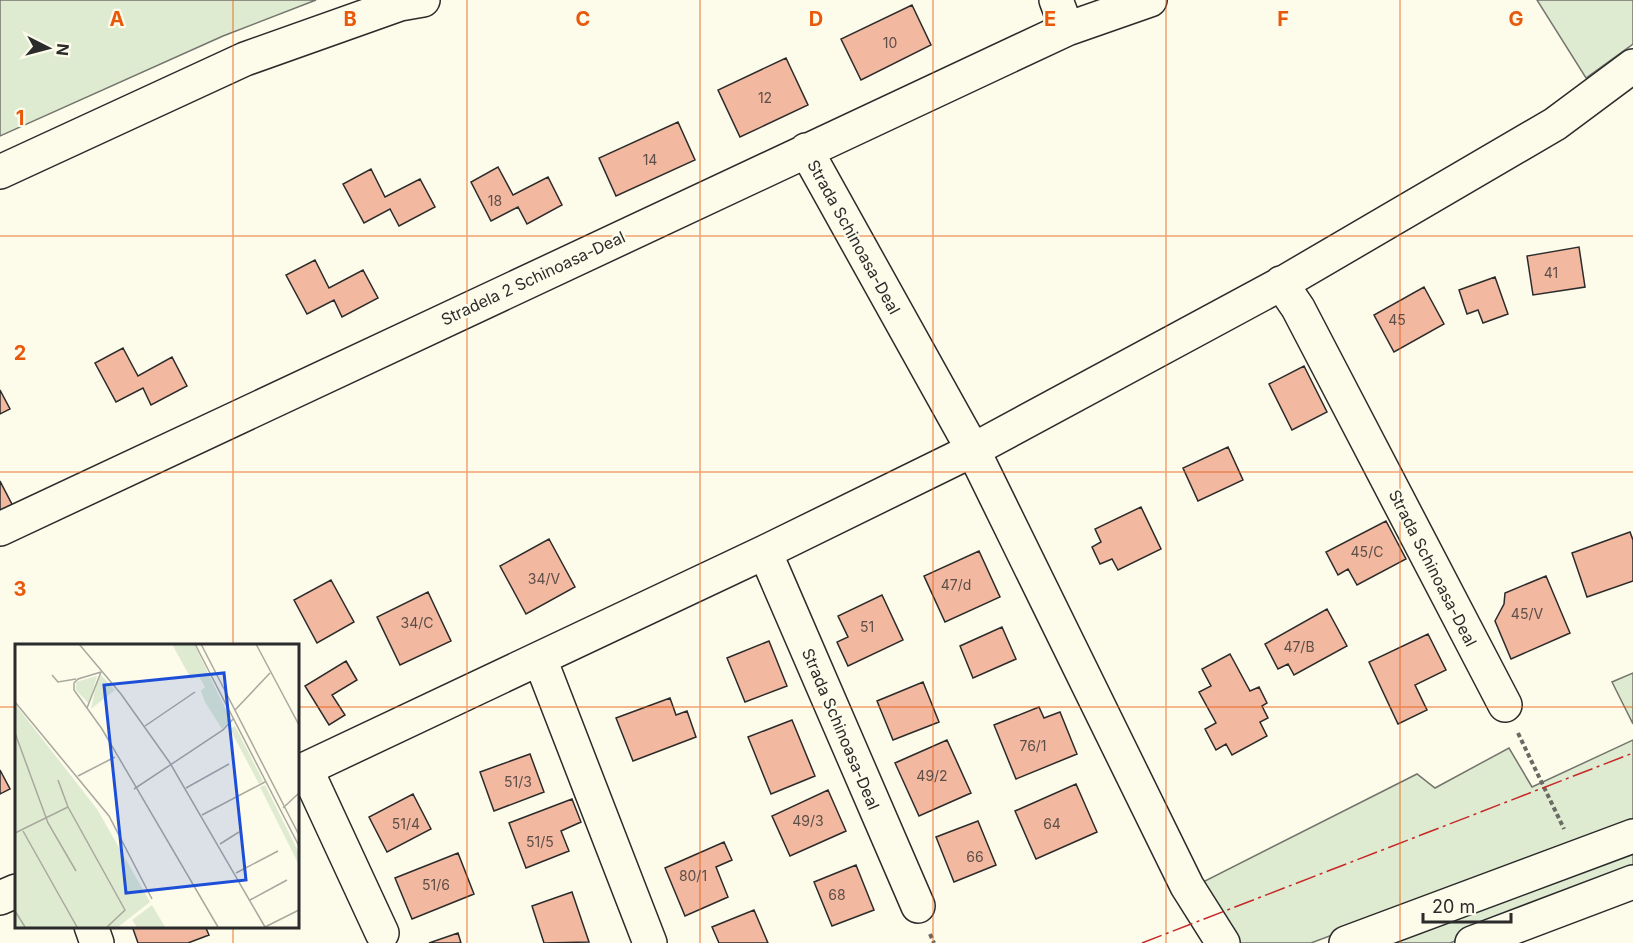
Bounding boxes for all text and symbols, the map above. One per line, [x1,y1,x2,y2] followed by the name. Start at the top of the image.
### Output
[110,7,125,31] text: A
[343,7,357,31] text: B
[576,7,590,31] text: C
[809,7,823,31] text: D
[1044,7,1056,31] text: E
[1277,7,1289,31] text: F
[1508,7,1524,31] text: G
[18,18,78,78] north arrow
[883,34,897,51] house number: 10
[52,42,74,57] text: N
[758,89,772,106] house number: 12
[16,106,24,130] text: 1
[643,151,657,168] house number: 14
[803,156,905,318] street label: Strada Schinoasa-Deal
[488,192,502,209] house number: 18
[438,226,628,330] street label: Stradela 2 Schinoasa-Deal
[1544,264,1558,281] house number: 41
[1388,311,1406,328] house number: 45
[14,341,26,365] text: 2
[1385,486,1481,650] street label: Strada Schinoasa-Deal
[1351,543,1383,560] house number: 45/C
[528,570,561,587] house number: 34/V
[941,576,971,593] house number: 47/d
[14,577,26,601] text: 3
[1511,605,1543,622] house number: 45/V
[401,614,433,631] house number: 34/C
[860,618,874,635] house number: 51
[1283,638,1315,655] house number: 47/B
[15,644,298,928] inset map
[798,645,884,813] street label: Strada Schinoasa-Deal
[1019,737,1047,754] house number: 76/1
[916,767,948,784] house number: 49/2
[504,773,532,790] house number: 51/3
[792,812,824,829] house number: 49/3
[392,815,420,832] house number: 51/4
[1043,815,1061,832] house number: 64
[526,833,554,850] house number: 51/5
[966,848,984,865] house number: 66
[679,867,707,884] house number: 80/1
[422,876,450,893] house number: 51/6
[828,886,846,903] house number: 68
[1423,886,1512,924] scale bar
[1432,896,1475,917] text: 20 m

